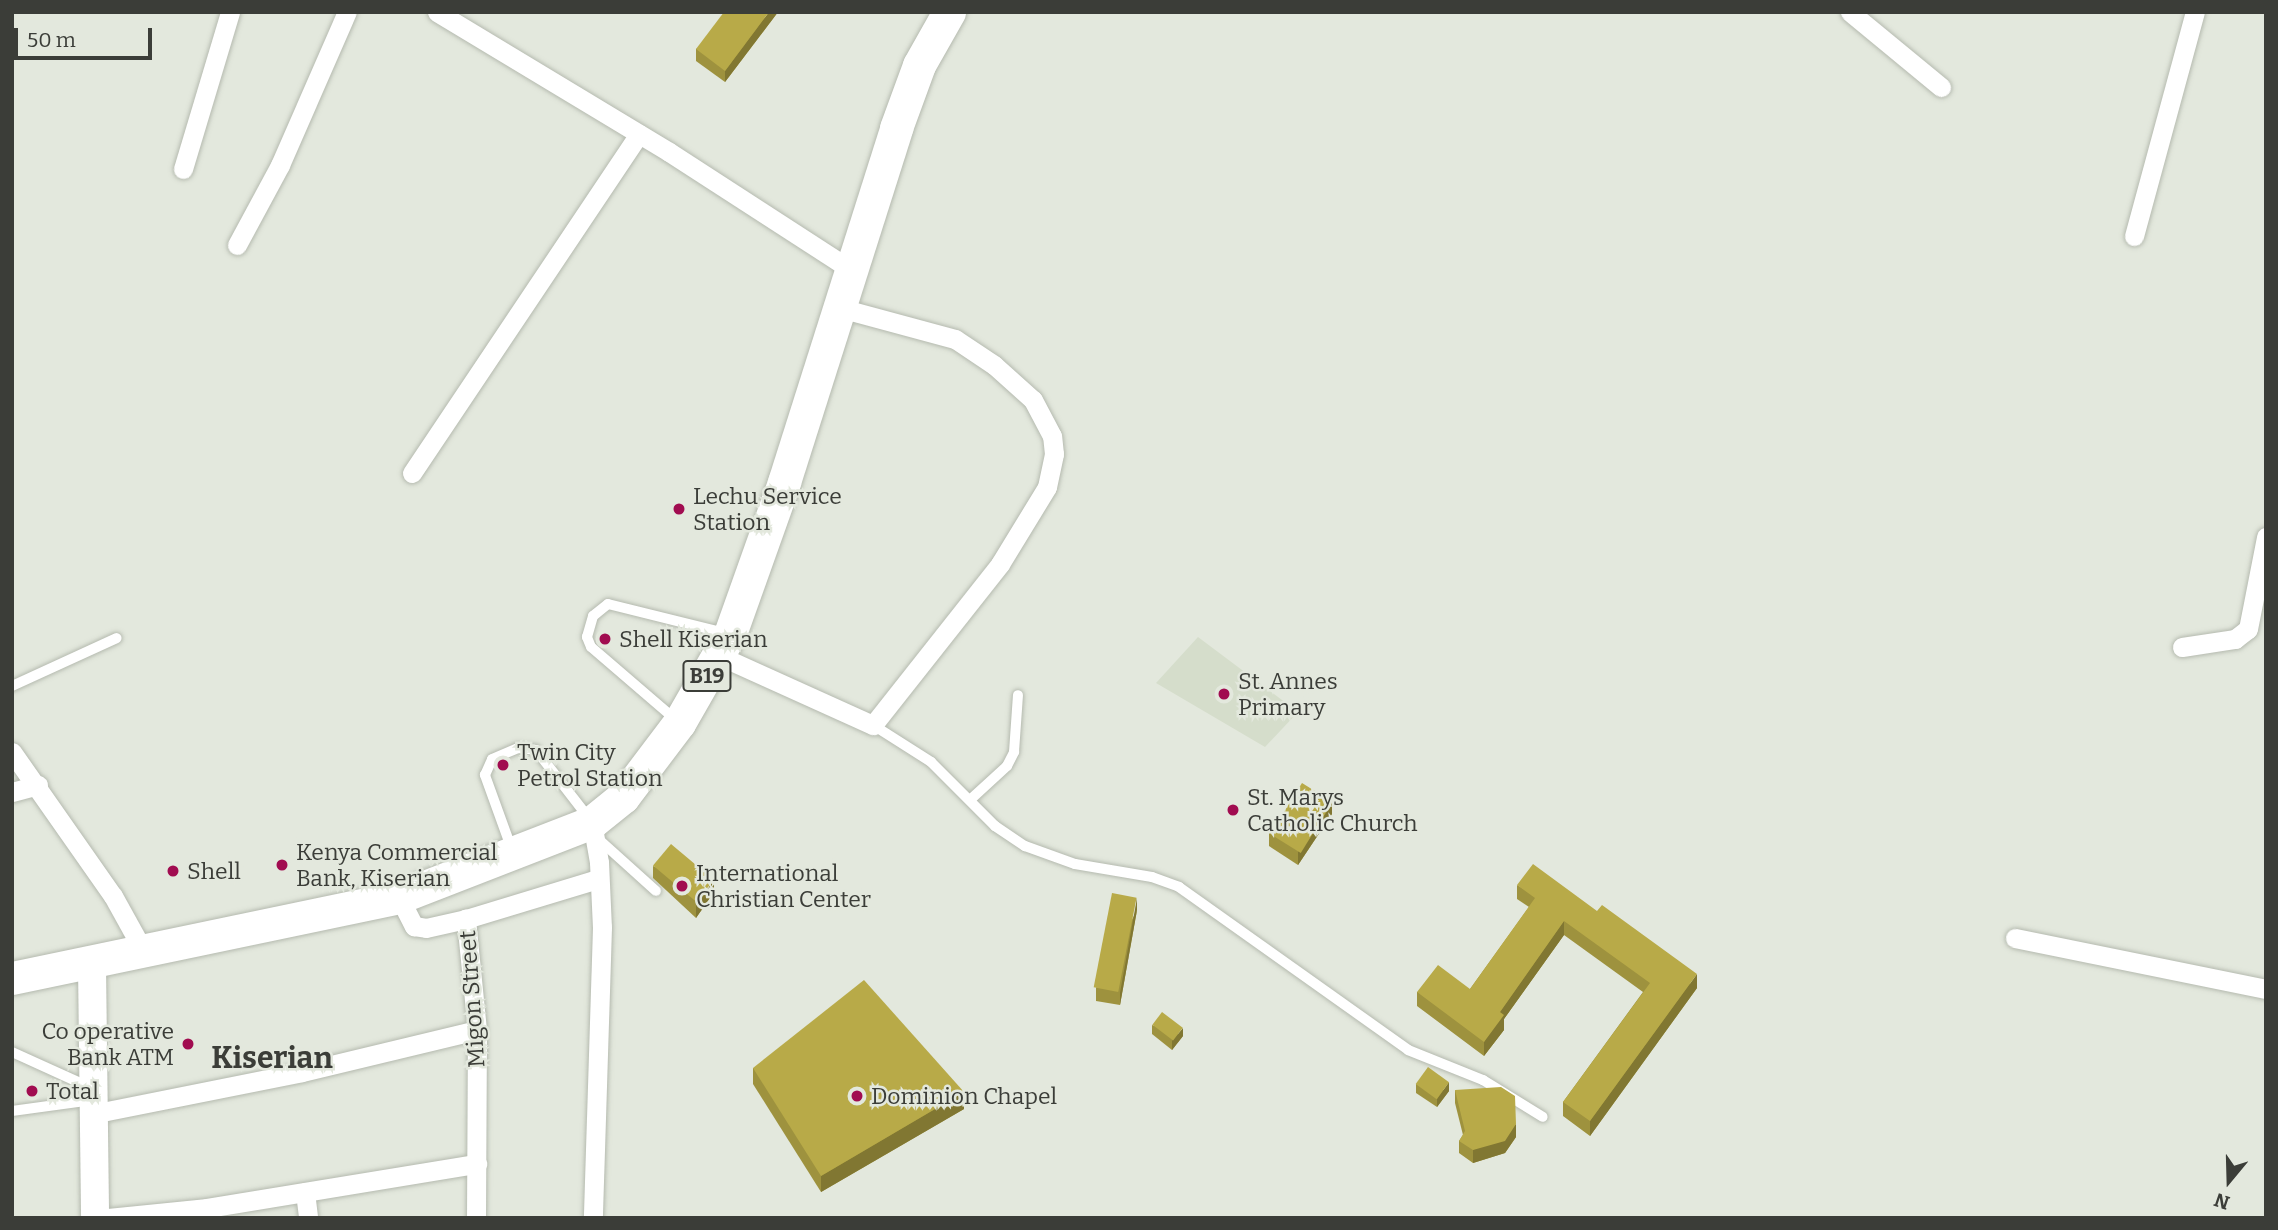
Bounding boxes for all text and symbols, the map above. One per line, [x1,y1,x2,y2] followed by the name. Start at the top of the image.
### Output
[18,14,156,58] scale bar
[27,27,76,53] text: 50 m
[693,482,842,536] place label: Lechu Service Station
[671,501,687,517] marker: Lechu Service Station
[619,625,767,653] place label: Shell Kiserian
[597,631,613,647] marker: Shell Kiserian
[681,658,733,694] road number: B19
[1238,667,1338,721] place label: St. Annes Primary
[1216,686,1232,702] marker: St. Annes Primary
[517,738,662,792] place label: Twin City Petrol Station
[495,757,511,773] marker: Twin City Petrol Station
[1247,783,1417,837] place label: St. Marys Catholic Church
[1225,802,1241,818] marker: St. Marys Catholic Church
[296,838,497,892] place label: Kenya Commercial Bank, Kiserian
[187,857,241,885] place label: Shell
[274,857,290,873] marker: Kenya Commercial Bank, Kiserian
[696,859,871,913] place label: International Christian Center
[165,863,181,879] marker: Shell
[674,878,690,894] marker: International Christian Center
[453,930,491,1068] street label: Migon Street
[41,1017,174,1071] place label: Co operative Bank ATM
[180,1036,196,1052] marker: Co operative Bank ATM
[211,1040,333,1076] district label: Kiserian
[46,1077,99,1105] place label: Total
[871,1082,1057,1110] place label: Dominion Chapel
[24,1083,40,1099] marker: Total
[849,1088,865,1104] marker: Dominion Chapel
[2194,1146,2264,1216] north arrow
[2211,1188,2233,1215] text: N

